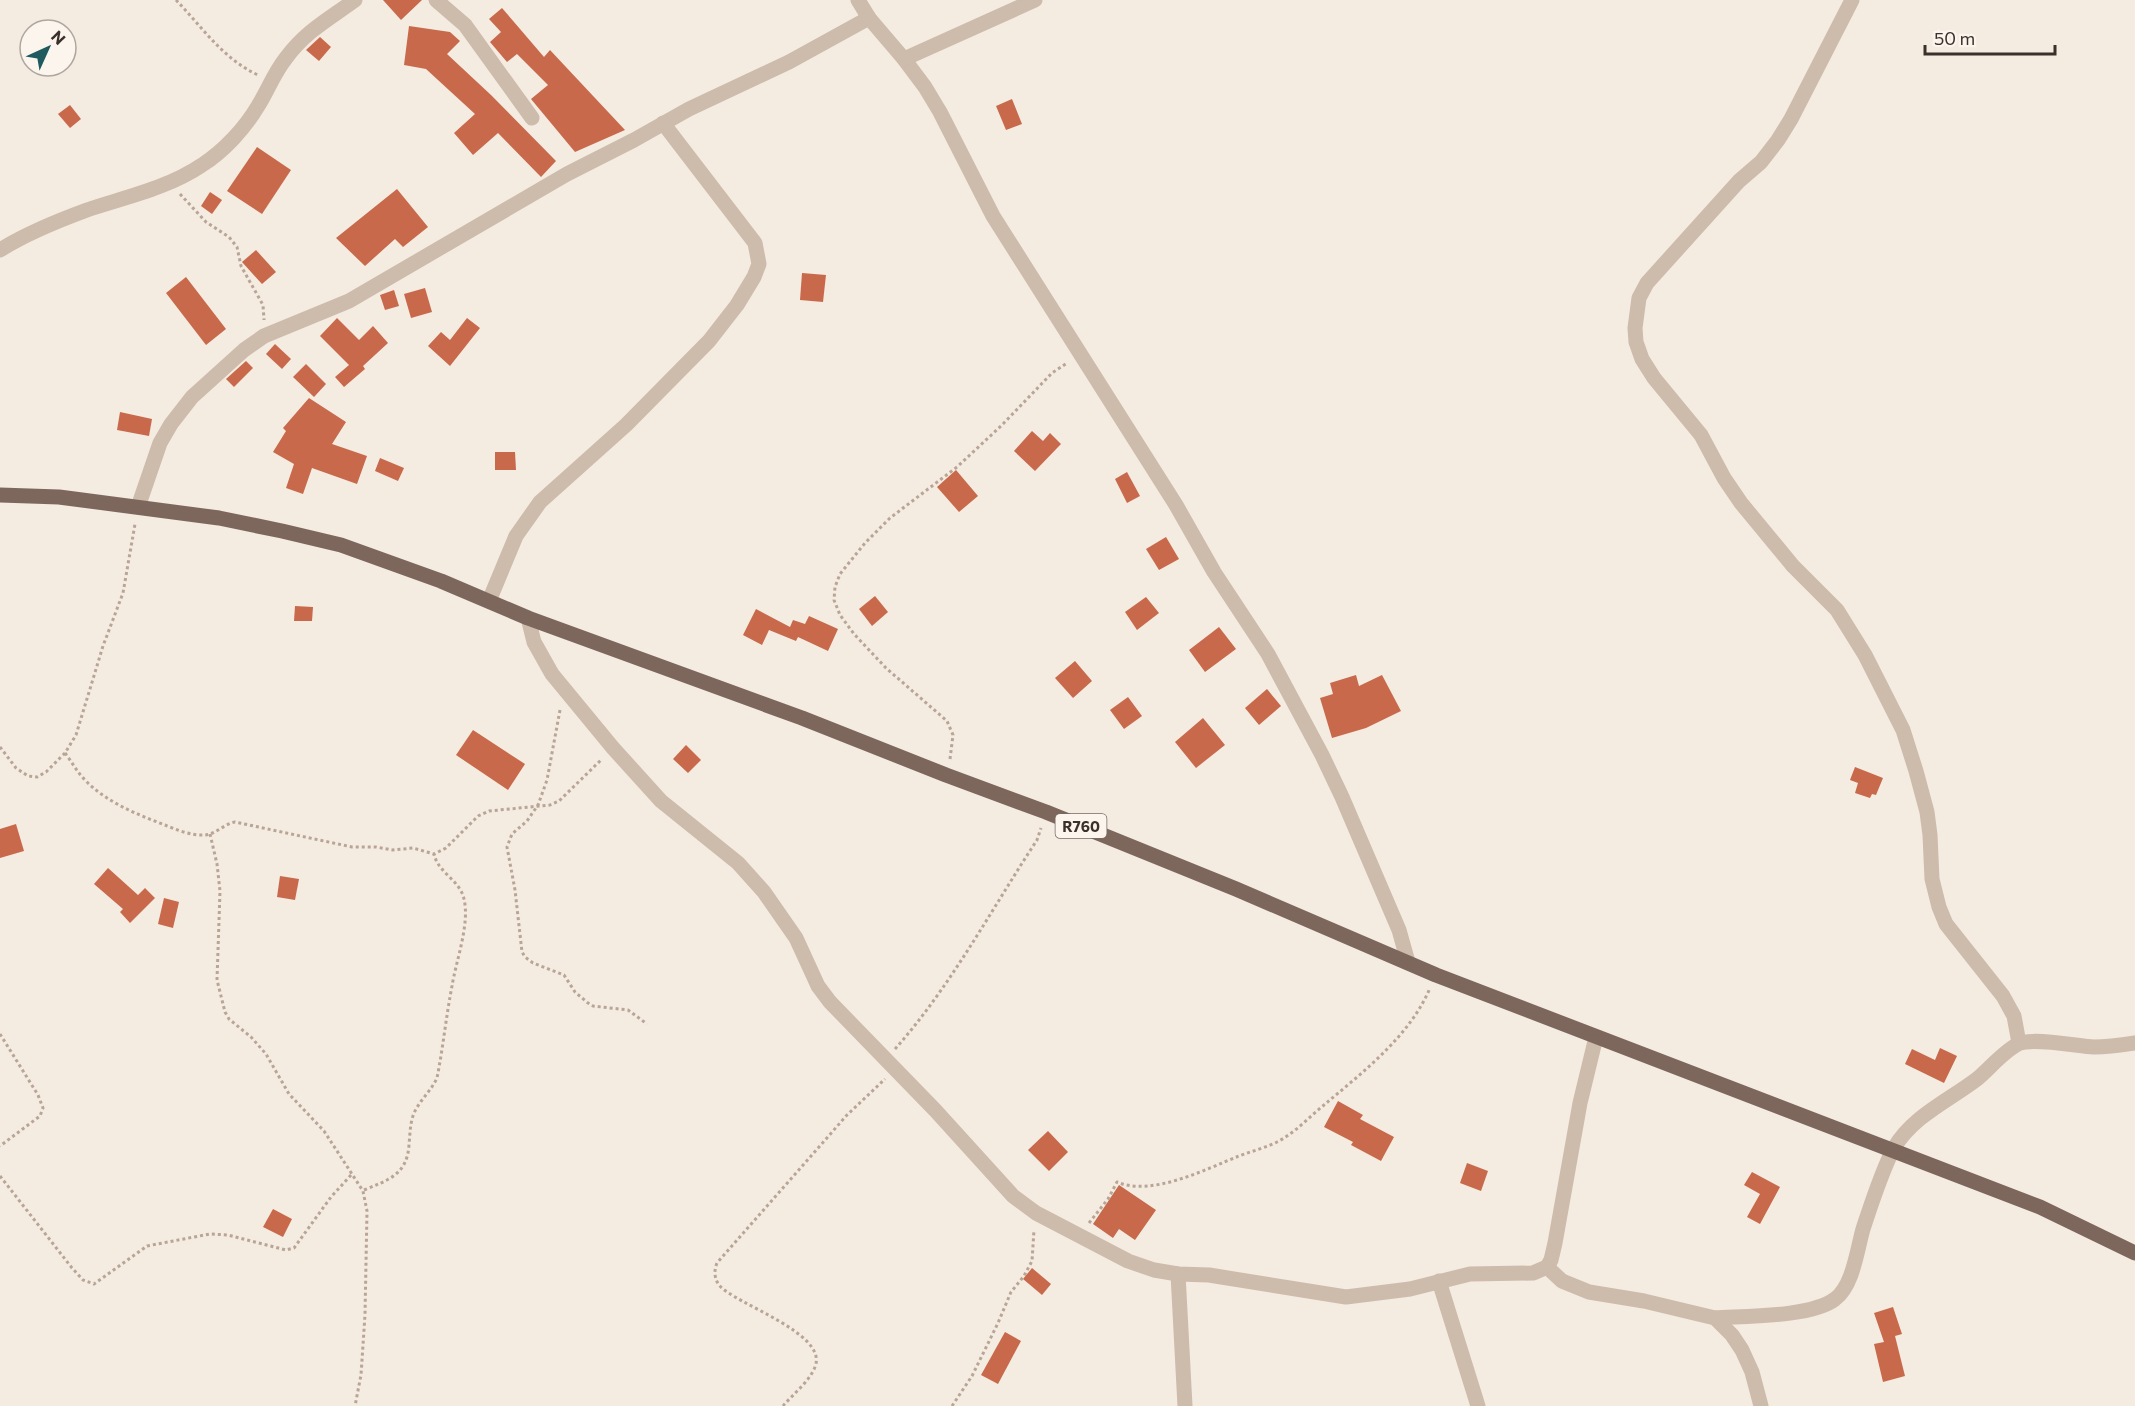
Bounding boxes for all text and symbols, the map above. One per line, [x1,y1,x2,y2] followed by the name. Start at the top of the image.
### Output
[18,18,78,78] north arrow
[1925,18,2056,56] scale bar
[48,26,70,48] text: N
[1934,27,1975,49] text: 50 m
[1056,814,1106,838] road number: R760

